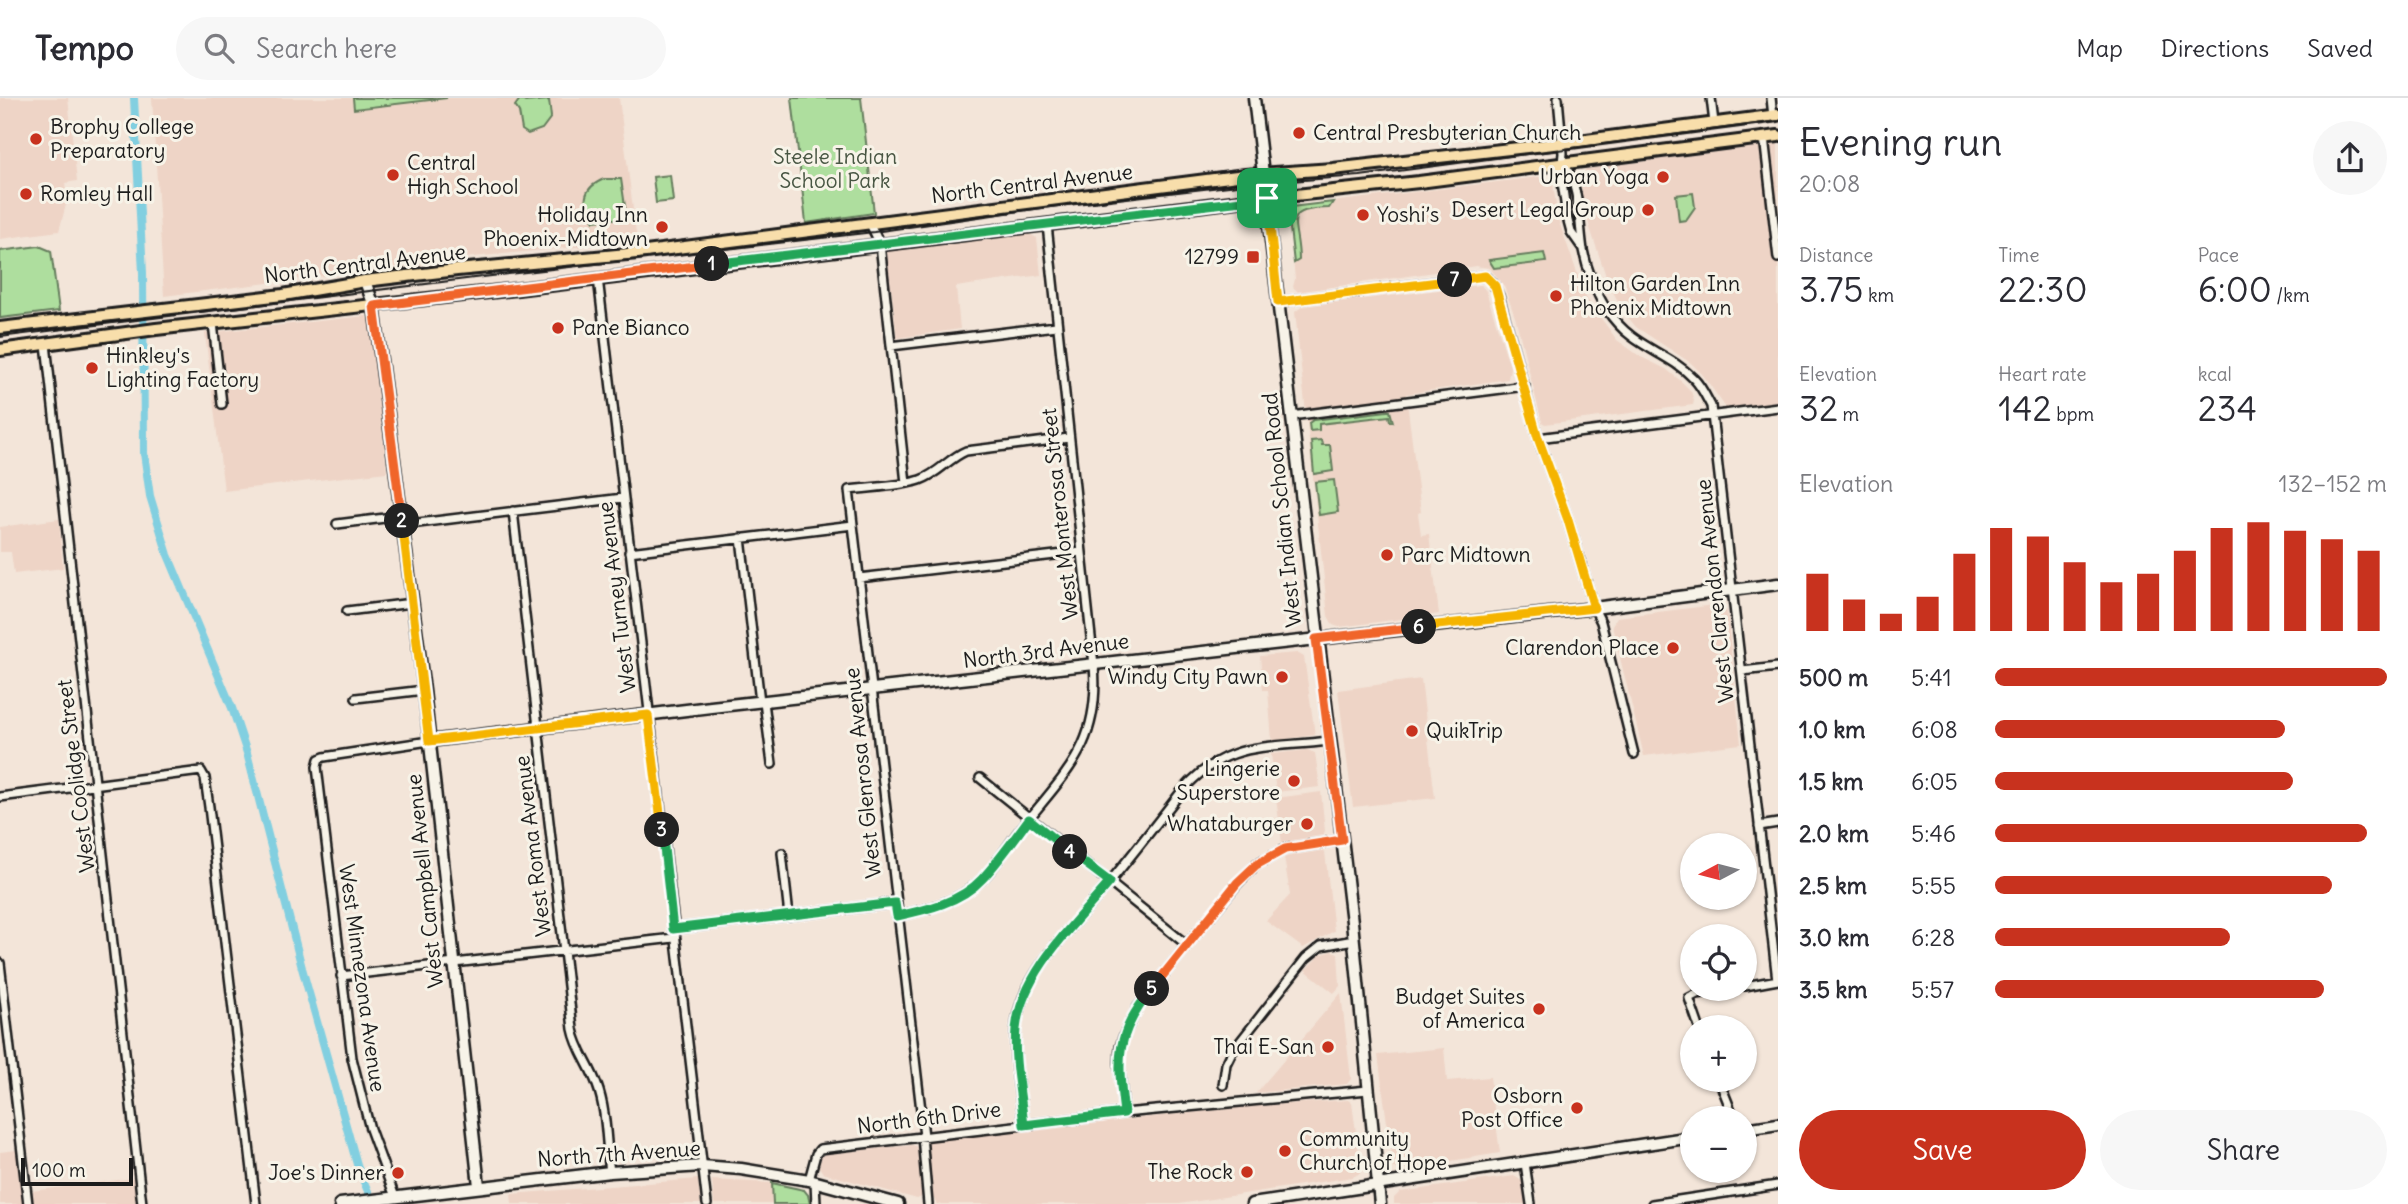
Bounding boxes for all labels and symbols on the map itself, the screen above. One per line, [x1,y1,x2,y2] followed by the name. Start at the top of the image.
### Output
[50,113,194,164] place label: Brophy College Preparatory
[1313,119,1581,146] place label: Central Presbyterian Church
[1291,125,1307,141] marker: Central Presbyterian Church
[28,131,44,147] marker: Brophy College Preparatory
[773,143,897,194] park label: Steele Indian School Park
[407,149,518,200] place label: Central High School
[930,158,1134,209] street label: North Central Avenue
[1540,163,1649,190] place label: Urban Yoga
[385,167,401,183] marker: Central High School
[1237,168,1297,228] pin
[1655,169,1671,185] marker: Urban Yoga
[40,180,153,207] place label: Romley Hall
[18,186,34,202] marker: Romley Hall
[1451,196,1634,223] place label: Desert Legal Group
[483,201,648,252] place label: Holiday Inn Phoenix-Midtown
[1377,201,1439,228] place label: Yoshi’s
[1640,202,1656,218] marker: Desert Legal Group
[1355,207,1371,223] marker: Yoshi’s
[654,219,670,235] marker: Holiday Inn Phoenix-Midtown
[263,238,467,289] street label: North Central Avenue
[1185,243,1239,270] place label: 12799
[694,246,730,282] pin: 1
[1245,249,1261,265] marker: 12799
[1438,262,1472,298] pin: 7
[1570,270,1740,321] place label: Hilton Garden Inn Phoenix Midtown
[1548,288,1564,304] marker: Hilton Garden Inn Phoenix Midtown
[572,314,690,341] place label: Pane Bianco
[550,320,566,336] marker: Pane Bianco
[106,342,259,393] place label: Hinkley's Lighting Factory
[84,360,100,376] marker: Hinkley's Lighting Factory
[1256,391,1307,629] street label: West Indian School Road
[1035,407,1084,621] street label: West Monterosa Street
[1689,478,1740,704] street label: West Clarendon Avenue
[591,500,642,694] street label: West Turney Avenue
[384,504,420,538] pin: 2
[1401,541,1531,568] place label: Parc Midtown
[1379,547,1395,563] marker: Parc Midtown
[1402,610,1436,644] pin: 6
[961,627,1130,674] street label: North 3rd Avenue
[1505,634,1659,661] place label: Clarendon Place
[1665,640,1681,656] marker: Clarendon Place
[1107,663,1268,690] place label: Windy City Pawn
[838,666,887,880] street label: West Glenrosa Avenue
[1274,669,1290,685] marker: Windy City Pawn
[50,678,101,874] street label: West Coolidge Street
[1426,717,1503,744] place label: QuikTrip
[1404,723,1420,739] marker: QuikTrip
[508,754,557,938] street label: West Roma Avenue
[1177,755,1280,806] place label: Lingerie Superstore
[400,773,449,989] street label: West Campbell Avenue
[1286,773,1302,789] marker: Lingerie Superstore
[1167,810,1293,837] place label: Whataburger
[644,812,680,848] pin: 3
[1299,816,1315,832] marker: Whataburger
[1680,833,1757,910] north arrow
[1052,834,1088,870] pin: 4
[333,862,392,1094] street label: West Minnezona Avenue
[1134,972,1170,1006] pin: 5
[1395,983,1525,1034] place label: Budget Suites of America
[1531,1001,1547,1017] marker: Budget Suites of America
[1213,1033,1314,1060] place label: Thai E-San
[1320,1039,1336,1055] marker: Thai E-San
[1461,1082,1563,1133] place label: Osborn Post Office
[855,1095,1002,1140] street label: North 6th Drive
[1569,1100,1585,1116] marker: Osborn Post Office
[1299,1125,1447,1176] place label: Community Church of Hope
[536,1134,702,1173] street label: North 7th Avenue
[1277,1143,1293,1159] marker: Community Church of Hope
[21,1155,133,1187] scale bar
[1147,1158,1233,1185] place label: The Rock
[268,1159,384,1186] place label: Joe's Dinner
[1239,1164,1255,1180] marker: The Rock
[390,1165,406,1181] marker: Joe's Dinner

